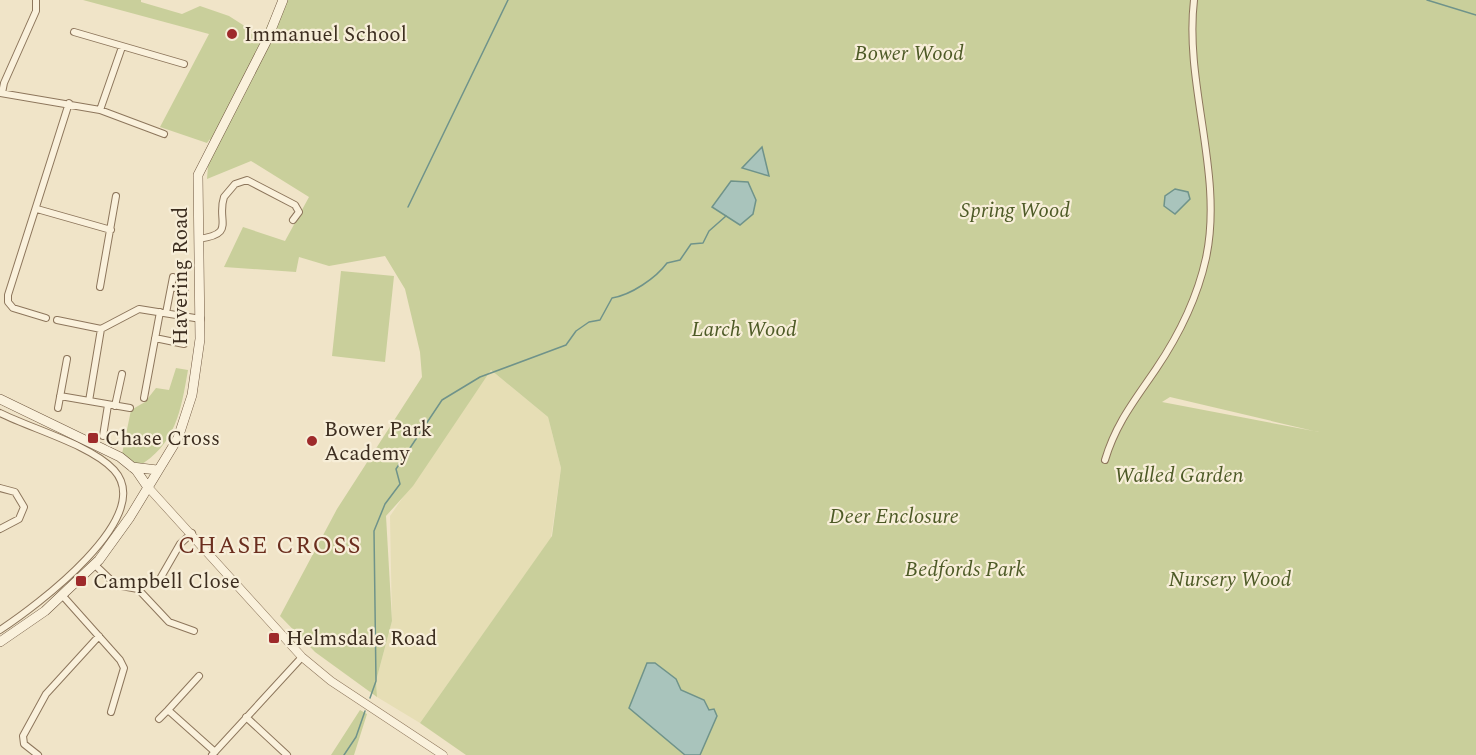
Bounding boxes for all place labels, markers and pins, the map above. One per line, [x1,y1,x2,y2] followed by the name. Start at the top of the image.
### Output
[244,19,407,51] place label: Immanuel School
[225,27,239,41] marker: Immanuel School
[324,414,433,470] place label: Bower Park Academy
[105,423,220,455] place label: Chase Cross
[86,431,100,445] marker: Chase Cross
[305,434,319,448] marker: Bower Park Academy
[93,566,240,598] place label: Campbell Close
[74,574,88,588] marker: Campbell Close
[286,623,437,655] place label: Helmsdale Road
[267,631,281,645] marker: Helmsdale Road

